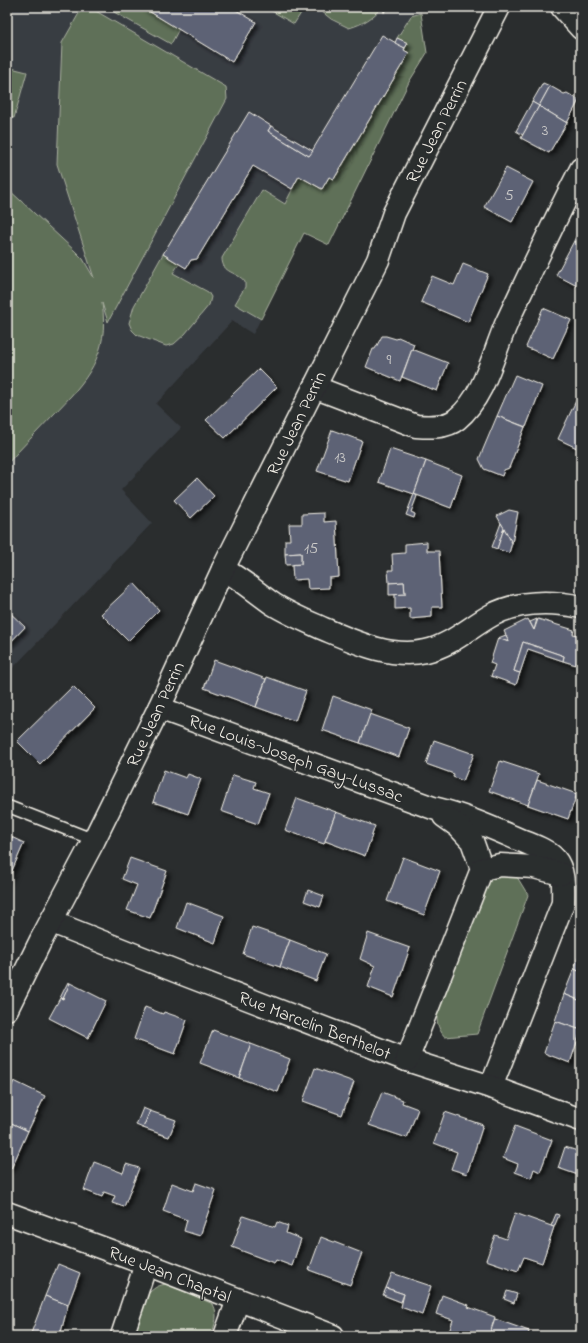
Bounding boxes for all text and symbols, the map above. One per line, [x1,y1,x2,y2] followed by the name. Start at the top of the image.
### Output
[400,75,475,188] street label: Rue Jean Perrin
[542,119,548,143] house number: 3
[504,184,514,208] house number: 5
[387,348,392,372] house number: 9
[261,367,334,481] street label: Rue Jean Perrin
[334,446,346,470] house number: 13
[304,537,318,561] house number: 15
[121,658,193,772] street label: Rue Jean Perrin
[184,709,406,811] street label: Rue Louis-Joseph Gay-Lussac
[234,986,394,1068] street label: Rue Marcelin Berthelot
[104,1241,234,1311] street label: Rue Jean Chaptal

